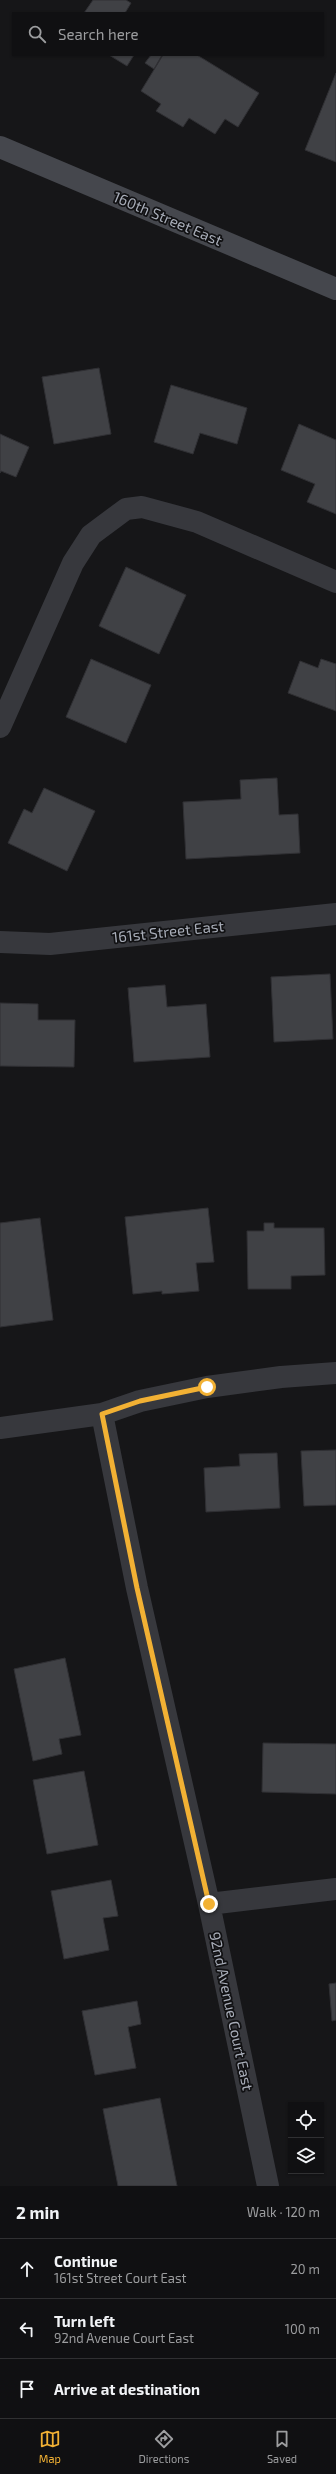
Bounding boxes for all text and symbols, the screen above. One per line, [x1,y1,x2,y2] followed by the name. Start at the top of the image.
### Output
[12,12,324,56] search box
[26,23,48,45] icon: search
[58,25,139,43] text: Search here
[111,187,225,249] street label: 160th Street East
[111,916,225,946] street label: 161st Street East
[198,1378,216,1396] route start
[200,1895,218,1913] route end
[206,1930,258,2092] street label: 92nd Avenue Court East
[288,2102,324,2174] map controls
[288,2102,324,2138] button: locate
[288,2138,324,2174] button: layers
[16,2202,59,2222] text: 2 min
[247,2204,320,2220] text: Walk · 120 m
[54,2252,117,2270] text: Continue
[16,2258,38,2280] icon: ahead
[291,2261,320,2277] text: 20 m
[54,2270,187,2286] text: 161st Street Court East
[54,2312,115,2330] text: Turn left
[16,2318,38,2340] icon: left
[285,2321,320,2337] text: 100 m
[54,2330,194,2346] text: 92nd Avenue Court East
[16,2378,38,2400] icon: arrive
[54,2380,200,2398] text: Arrive at destination
[39,2428,61,2465] tab: Map
[139,2428,189,2465] tab: Directions
[267,2428,297,2465] tab: Saved

